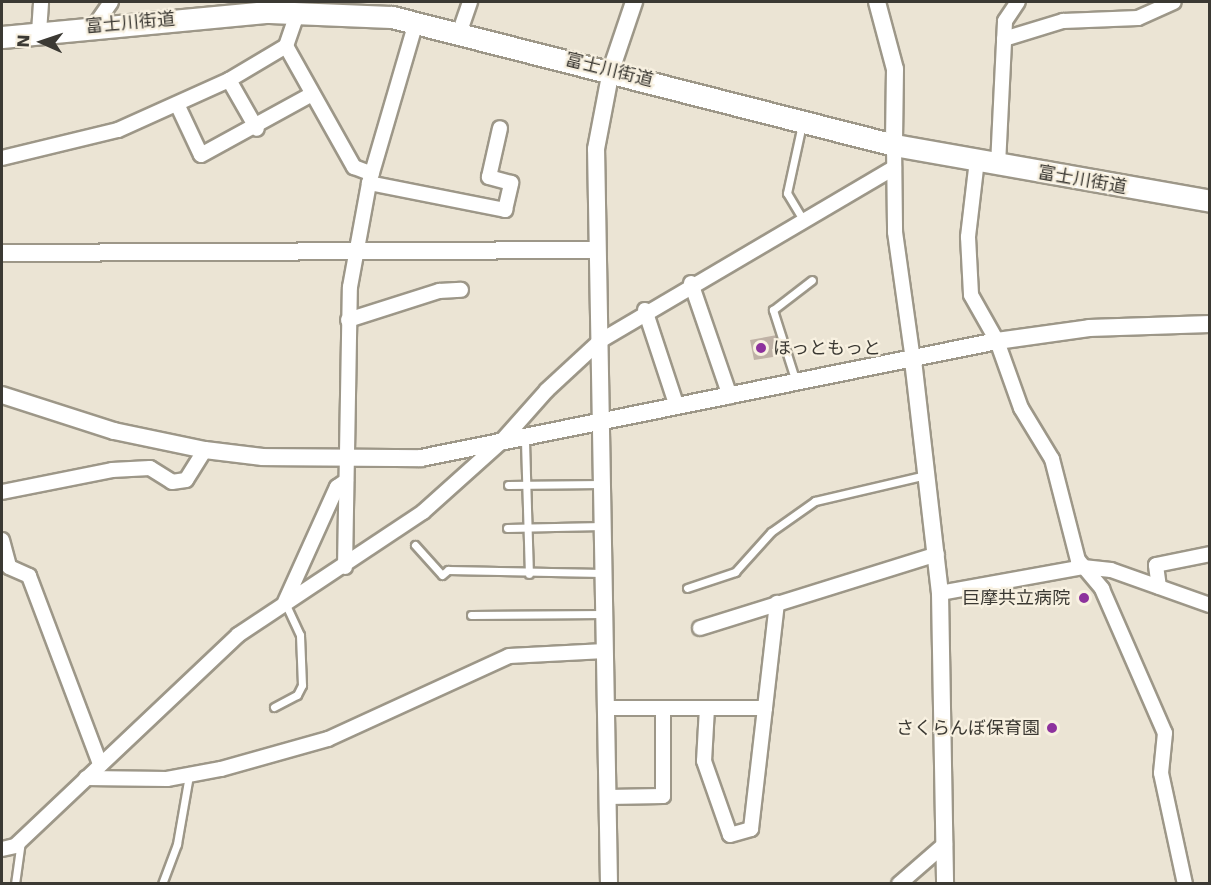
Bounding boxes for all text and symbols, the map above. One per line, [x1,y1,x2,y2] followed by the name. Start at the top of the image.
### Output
[84,8,176,38] street label: 富士川街道
[12,12,72,72] north arrow
[14,34,33,48] text: N
[563,49,655,91] street label: 富士川街道
[1036,162,1128,198] street label: 富士川街道
[773,337,881,359] place label: ほっともっと
[754,341,768,355] marker: ほっともっと
[962,587,1070,609] place label: 巨摩共立病院
[1075,589,1093,607] marker: 巨摩共立病院
[896,717,1040,739] place label: さくらんぼ保育園
[1045,721,1059,735] marker: さくらんぼ保育園

